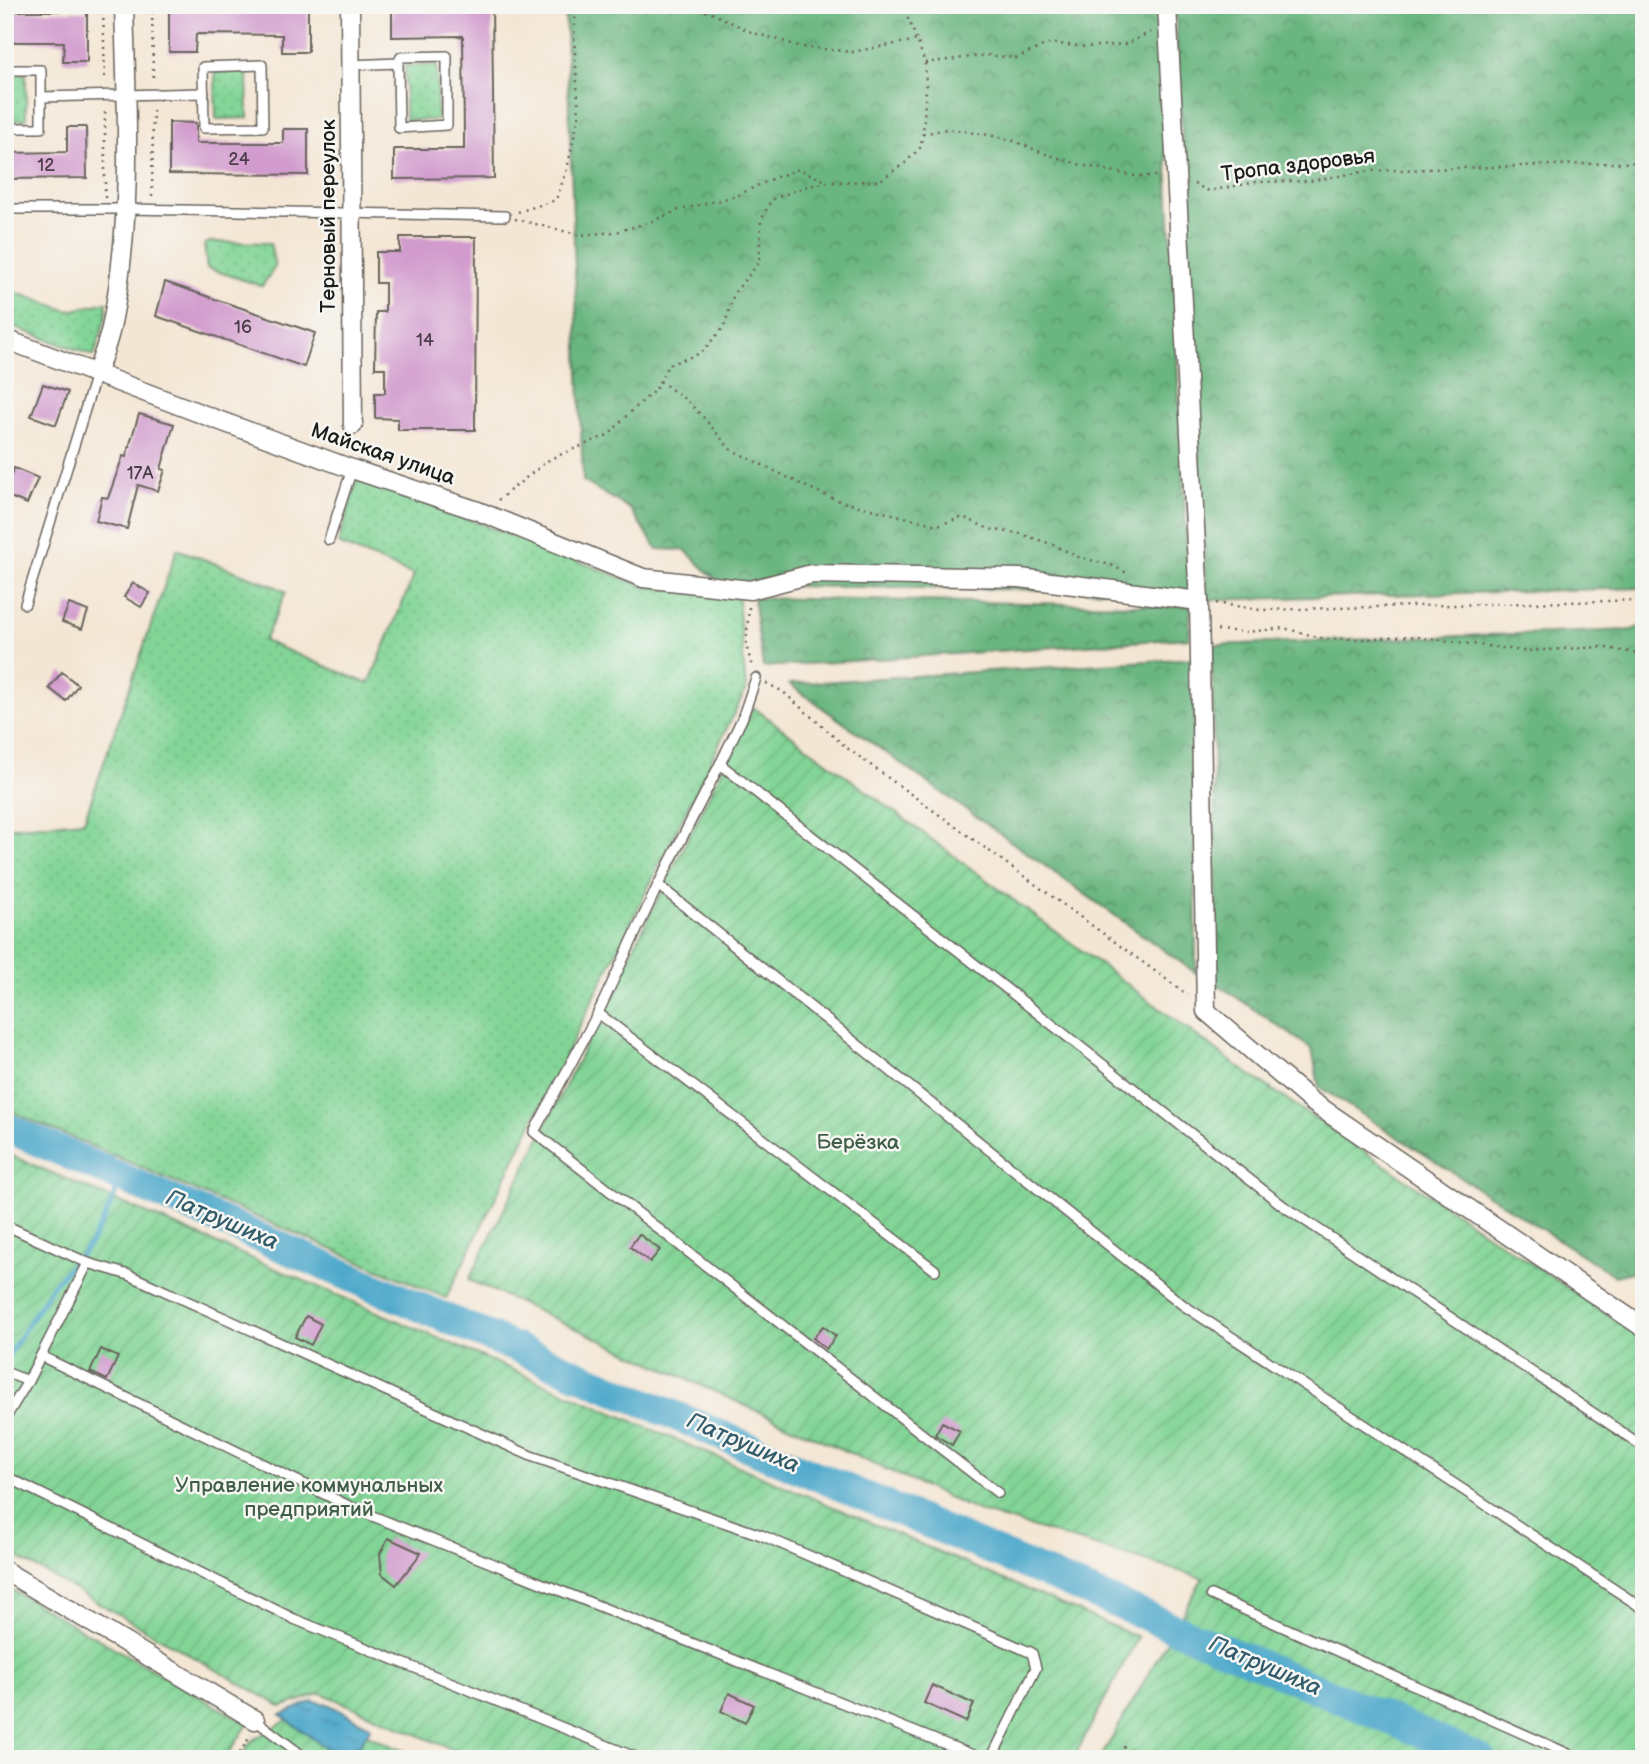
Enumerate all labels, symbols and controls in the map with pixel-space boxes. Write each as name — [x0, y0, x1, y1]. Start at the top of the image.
street label: Терновый переулок — [316, 119, 341, 313]
street label: Тропа здоровья — [1220, 143, 1376, 187]
house number: 24 — [228, 149, 250, 170]
house number: 12 — [37, 155, 55, 176]
house number: 16 — [234, 317, 252, 338]
house number: 14 — [416, 330, 434, 351]
street label: Майская улица — [308, 418, 459, 491]
house number: 17А — [127, 463, 153, 484]
park label: Берёзка — [817, 1130, 900, 1155]
water label: Патрушиха — [161, 1184, 283, 1256]
water label: Патрушиха — [682, 1407, 804, 1479]
park label: Управление коммунальных предприятий — [175, 1473, 443, 1522]
water label: Патрушиха — [1204, 1630, 1326, 1702]

